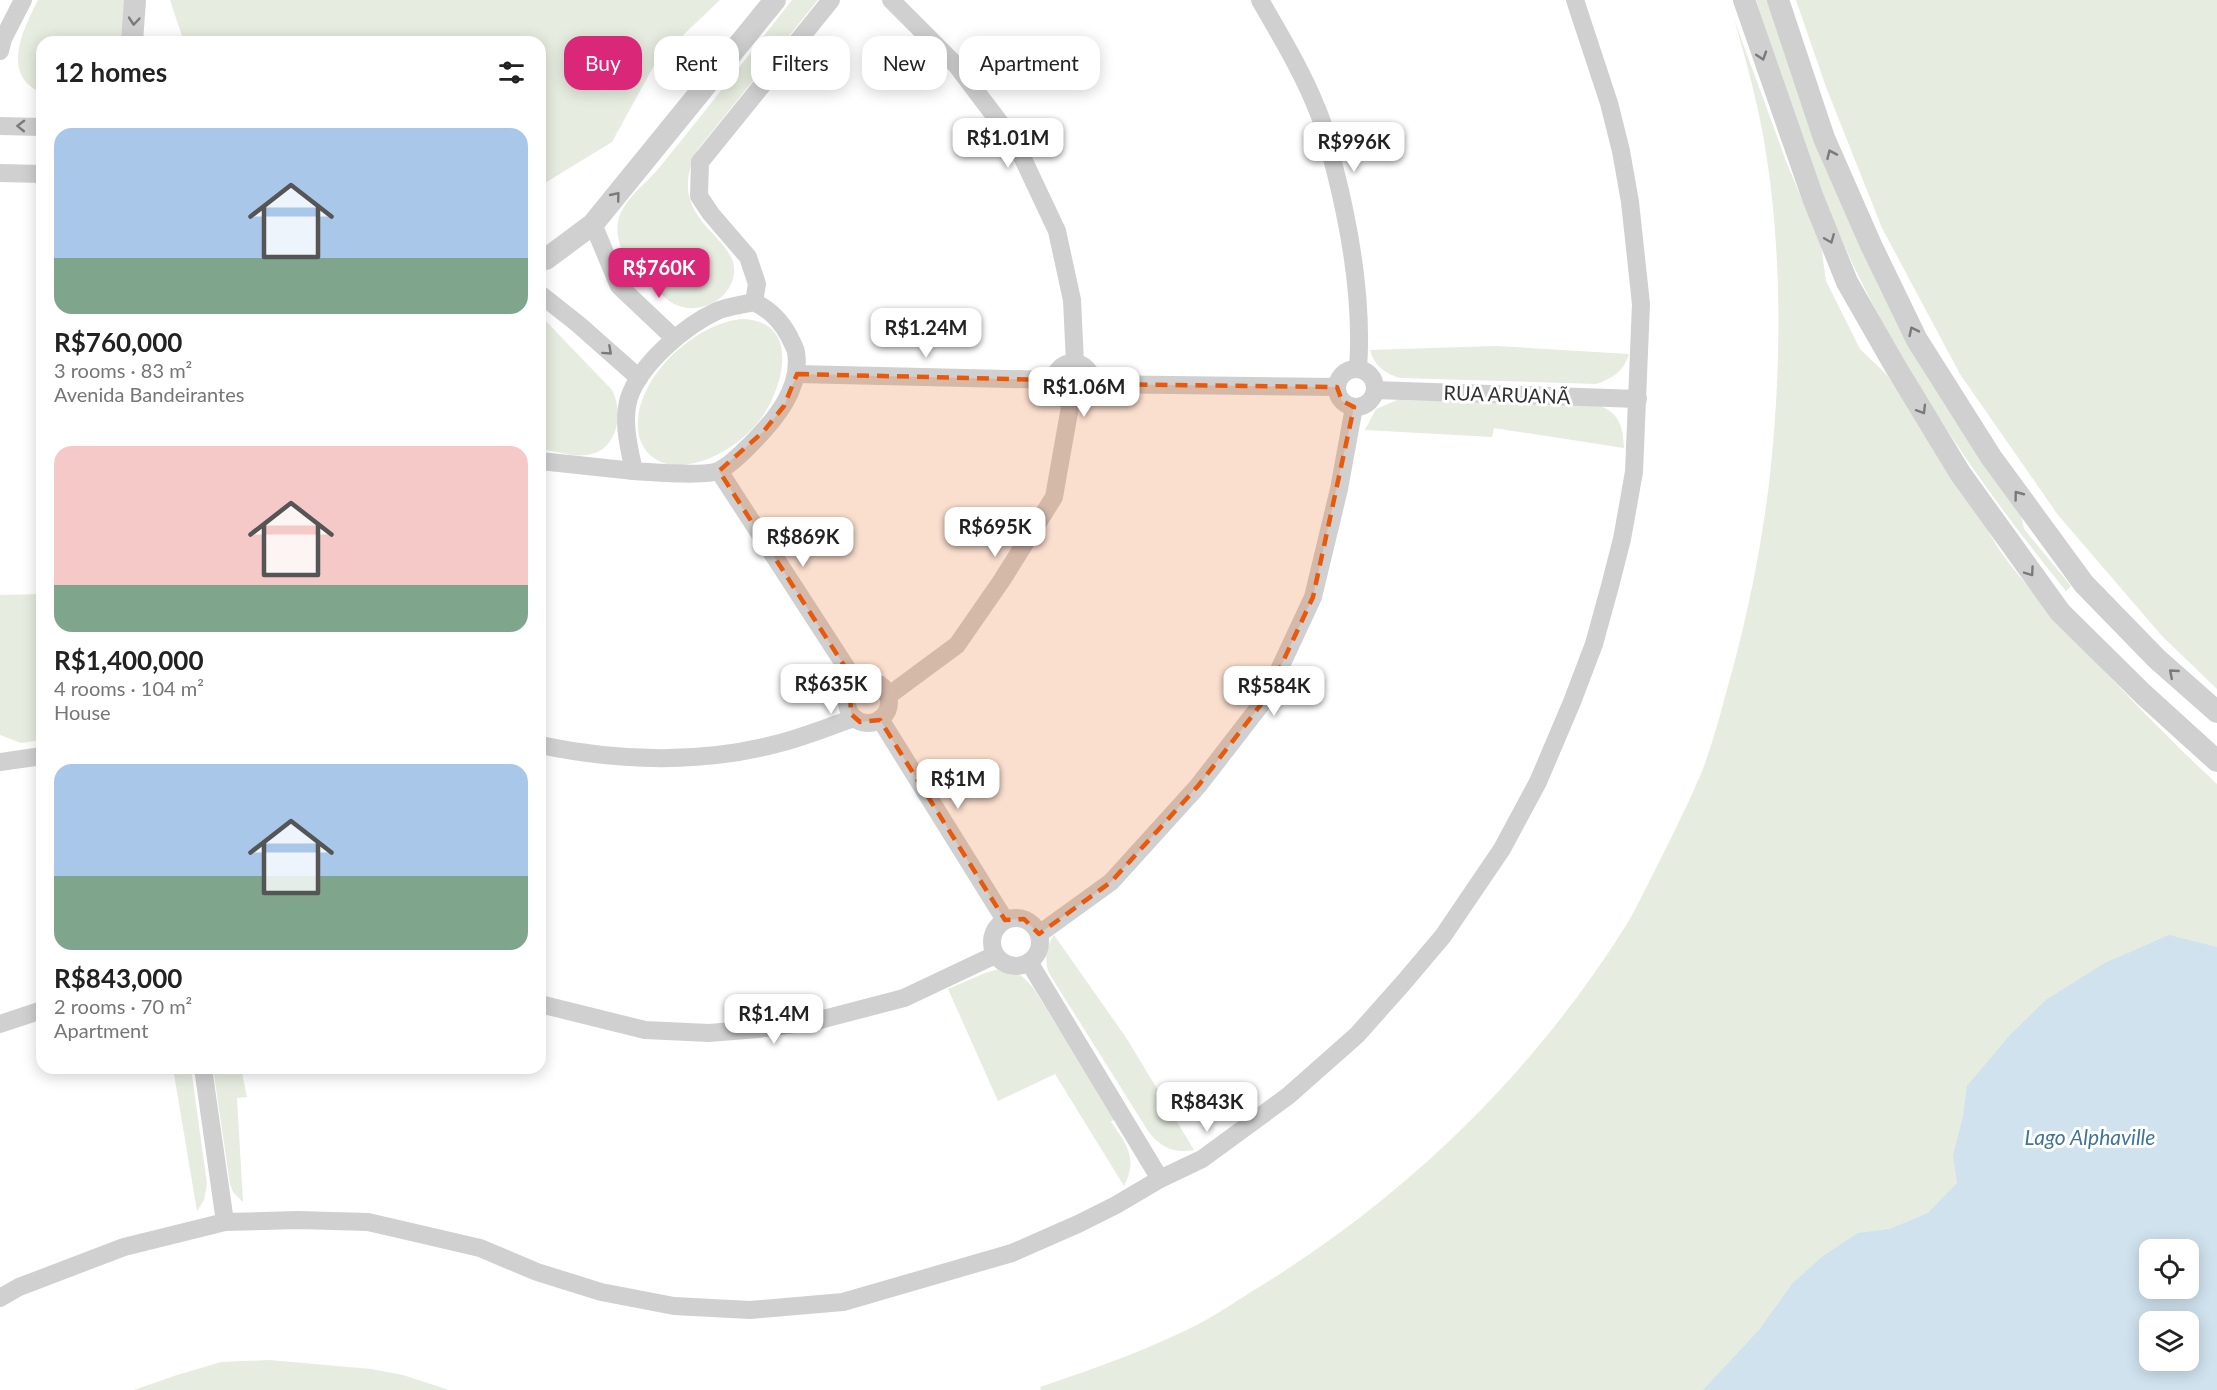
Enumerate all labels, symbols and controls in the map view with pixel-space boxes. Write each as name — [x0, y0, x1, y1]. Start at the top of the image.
one-way arrow — [127, 17, 140, 26]
chip: Buy — [564, 36, 642, 90]
chip: Rent — [654, 36, 739, 90]
chip: Filters — [751, 36, 850, 90]
chip: New — [862, 36, 947, 90]
chip: Apartment — [959, 36, 1100, 90]
one-way arrow — [1755, 50, 1768, 61]
text: 12 homes — [54, 56, 167, 88]
icon: filters — [495, 56, 528, 89]
pin: R$1.01M — [953, 118, 1063, 169]
one-way arrow — [16, 120, 25, 132]
pin: R$996K — [1305, 122, 1403, 173]
text: R$1.01M — [967, 125, 1049, 149]
text: R$996K — [1318, 129, 1390, 153]
one-way arrow — [1826, 149, 1838, 160]
icon: home — [237, 167, 345, 275]
one-way arrow — [608, 192, 619, 203]
one-way arrow — [1822, 233, 1835, 243]
pin: R$760K — [610, 248, 708, 299]
text: R$760K — [623, 255, 695, 279]
pin: R$1.24M — [871, 308, 981, 359]
text: R$1.24M — [885, 315, 967, 339]
text: R$760,000 — [54, 326, 182, 358]
one-way arrow — [1908, 327, 1920, 338]
one-way arrow — [602, 344, 612, 355]
text: 3 rooms · 83 m² — [54, 358, 192, 382]
pin: R$1.06M — [1029, 367, 1139, 418]
text: R$1.06M — [1043, 374, 1125, 398]
street label: RUA ARUANÃ — [1443, 380, 1571, 408]
text: Avenida Bandeirantes — [54, 382, 244, 406]
one-way arrow — [1914, 404, 1926, 414]
icon: home — [237, 485, 345, 593]
one-way arrow — [2015, 490, 2026, 501]
pin: R$695K — [946, 507, 1044, 558]
text: R$695K — [959, 514, 1031, 538]
pin: R$869K — [754, 517, 852, 568]
text: R$869K — [767, 524, 839, 548]
one-way arrow — [2023, 565, 2034, 576]
text: R$1,400,000 — [54, 644, 204, 676]
pin: R$635K — [782, 664, 880, 715]
pin: R$584K — [1225, 666, 1323, 717]
one-way arrow — [2169, 669, 2180, 680]
text: R$635K — [795, 671, 867, 695]
text: R$584K — [1238, 673, 1310, 697]
text: 4 rooms · 104 m² — [54, 676, 204, 700]
text: House — [54, 700, 111, 724]
pin: R$1M — [922, 759, 994, 810]
text: R$1M — [931, 766, 985, 790]
icon: home — [237, 803, 345, 911]
text: R$843,000 — [54, 962, 182, 994]
text: 2 rooms · 70 m² — [54, 994, 192, 1018]
pin: R$1.4M — [725, 994, 823, 1045]
text: R$1.4M — [738, 1001, 810, 1025]
text: Apartment — [54, 1018, 148, 1042]
pin: R$843K — [1158, 1082, 1256, 1133]
text: R$843K — [1171, 1089, 1243, 1113]
water label: Lago Alphaville — [2025, 1124, 2155, 1149]
map controls — [2139, 1239, 2199, 1371]
button: locate — [2139, 1239, 2199, 1299]
button: layers — [2139, 1311, 2199, 1371]

